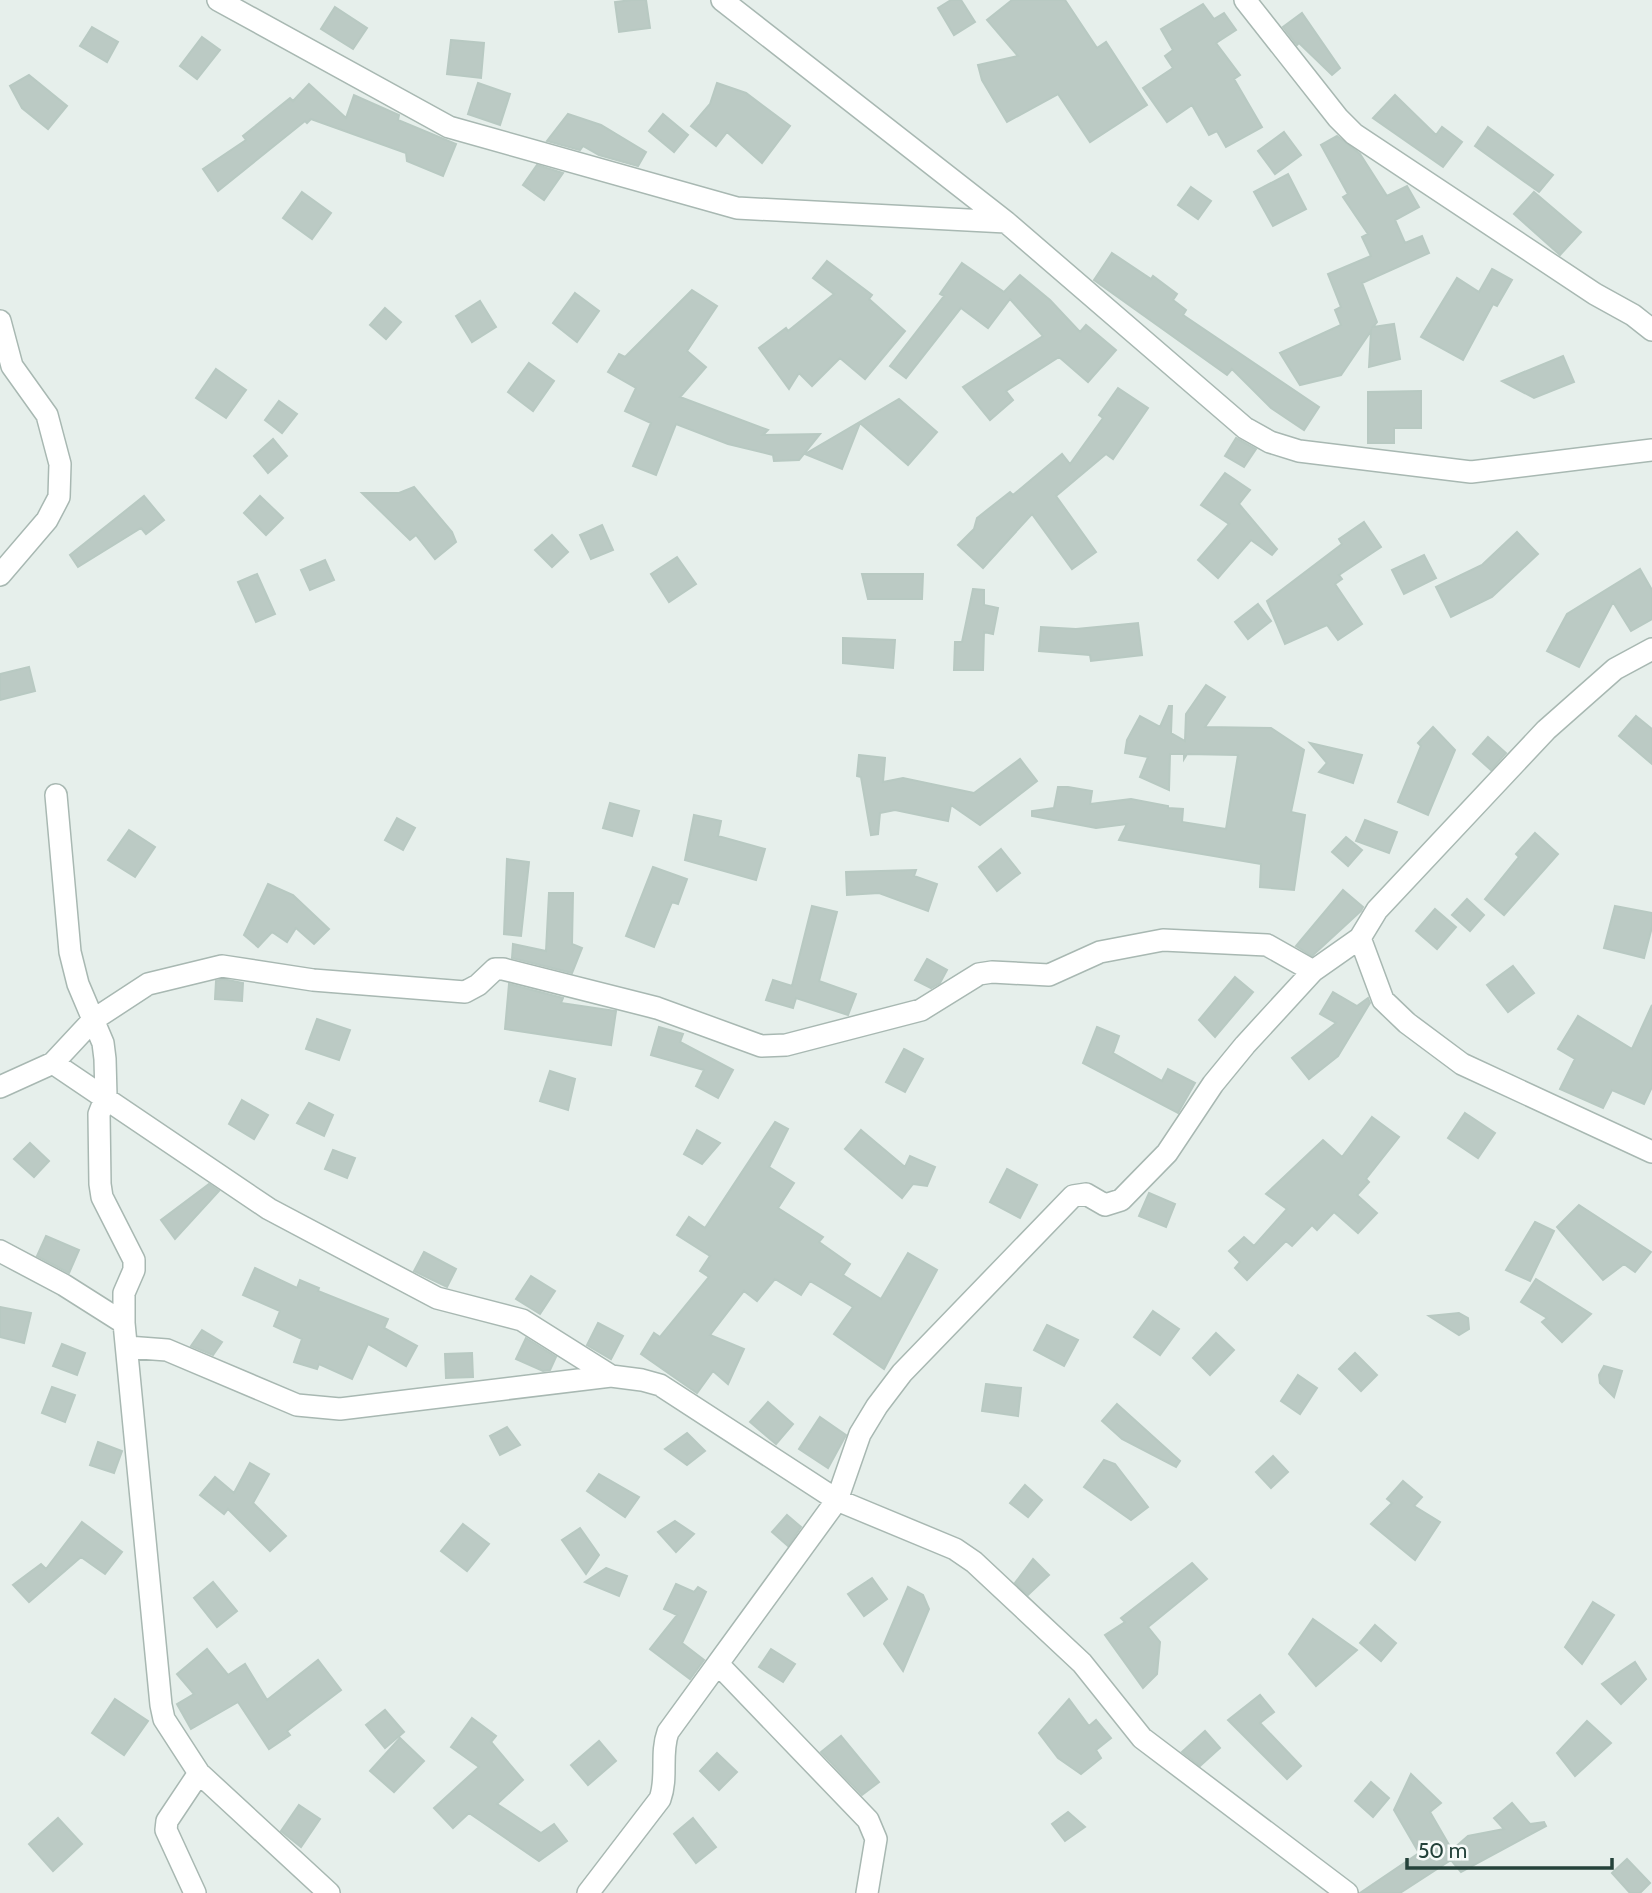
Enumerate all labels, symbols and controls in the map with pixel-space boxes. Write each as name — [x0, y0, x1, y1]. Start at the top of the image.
scale bar — [1407, 1826, 1612, 1870]
text: 50 m — [1418, 1838, 1467, 1863]

